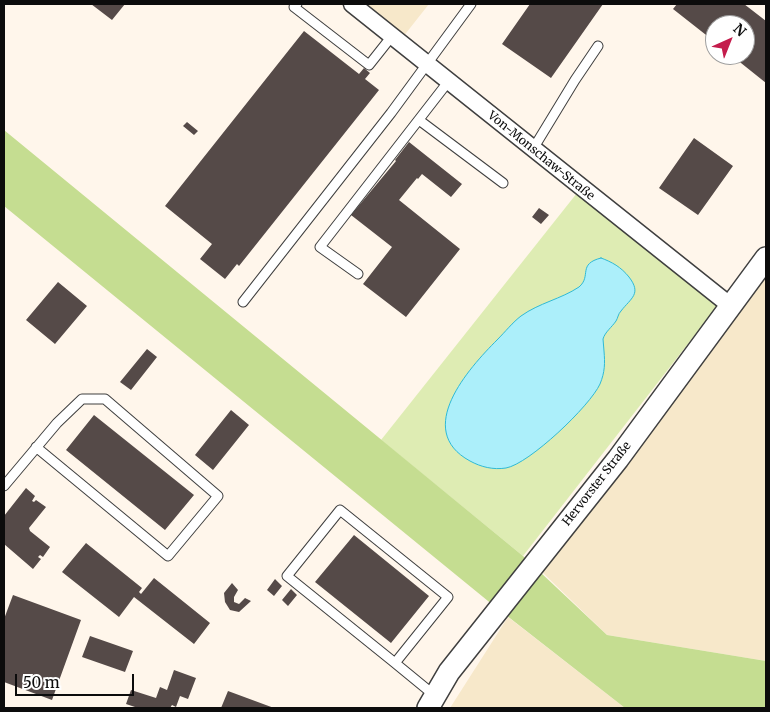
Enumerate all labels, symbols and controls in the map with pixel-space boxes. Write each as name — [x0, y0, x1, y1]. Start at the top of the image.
north arrow — [705, 15, 755, 65]
text: N — [729, 20, 750, 40]
street label: Von-Monschaw-Straße — [485, 108, 597, 204]
street label: Hervorster Straße — [560, 439, 634, 529]
scale bar — [18, 664, 136, 696]
text: 50 m — [23, 673, 60, 692]

